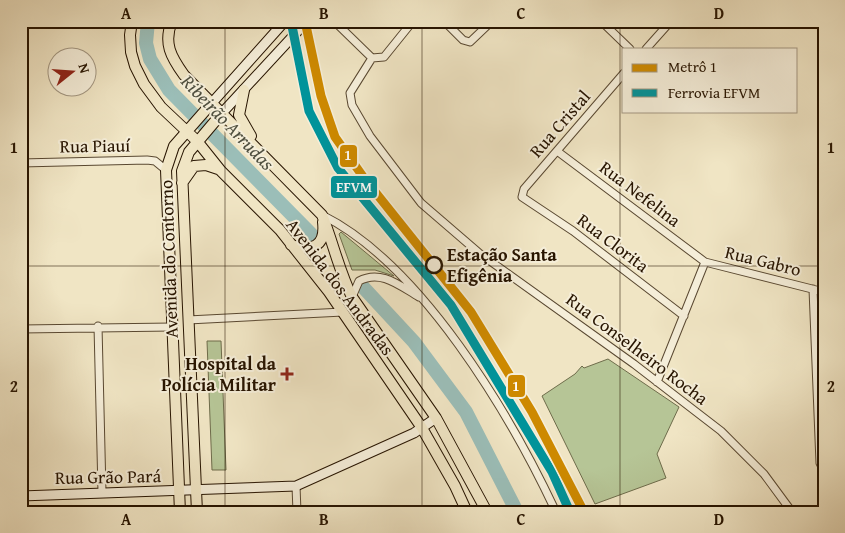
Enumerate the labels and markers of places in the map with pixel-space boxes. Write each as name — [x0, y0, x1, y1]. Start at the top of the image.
place label: Estação Santa Efigênia — [447, 241, 558, 289]
marker: Estação Santa Efigênia — [425, 256, 443, 274]
place label: Hospital da Polícia Militar — [161, 350, 277, 398]
marker: Hospital da Polícia Militar — [280, 367, 294, 381]

